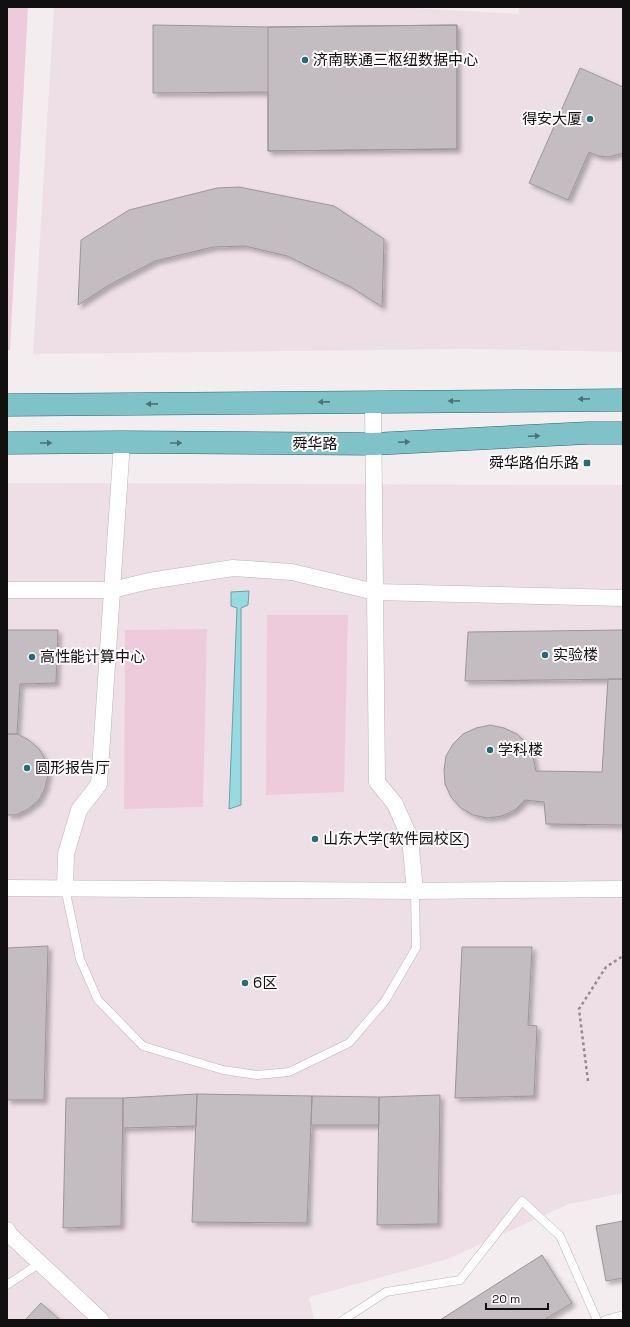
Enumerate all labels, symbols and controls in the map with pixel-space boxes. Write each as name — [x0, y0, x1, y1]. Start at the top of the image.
place label: 济南联通三枢纽数据中心 — [313, 50, 478, 69]
marker: 济南联通三枢纽数据中心 — [300, 55, 310, 65]
place label: 得安大厦 — [522, 109, 582, 128]
marker: 得安大厦 — [585, 114, 595, 124]
one-way arrow — [577, 396, 590, 402]
one-way arrow — [447, 398, 460, 404]
one-way arrow — [317, 399, 330, 405]
one-way arrow — [145, 401, 158, 407]
one-way arrow — [528, 433, 541, 439]
street label: 舜华路 — [292, 434, 338, 453]
one-way arrow — [398, 439, 410, 446]
one-way arrow — [40, 440, 53, 446]
one-way arrow — [170, 440, 183, 446]
place label: 舜华路伯乐路 — [489, 453, 579, 472]
marker: 舜华路伯乐路 — [582, 458, 592, 468]
place label: 实验楼 — [553, 645, 598, 664]
place label: 高性能计算中心 — [40, 647, 145, 666]
marker: 实验楼 — [540, 650, 550, 660]
marker: 高性能计算中心 — [27, 652, 37, 662]
place label: 学科楼 — [498, 740, 543, 759]
marker: 学科楼 — [485, 745, 495, 755]
place label: 圆形报告厅 — [35, 758, 110, 777]
marker: 圆形报告厅 — [22, 763, 32, 773]
place label: 山东大学(软件园校区) — [323, 829, 469, 849]
marker: 山东大学(软件园校区) — [310, 834, 320, 844]
place label: 6区 — [253, 973, 277, 992]
marker: 6区 — [240, 978, 250, 988]
scale bar — [486, 1285, 548, 1311]
text: 20 m — [492, 1291, 520, 1307]

